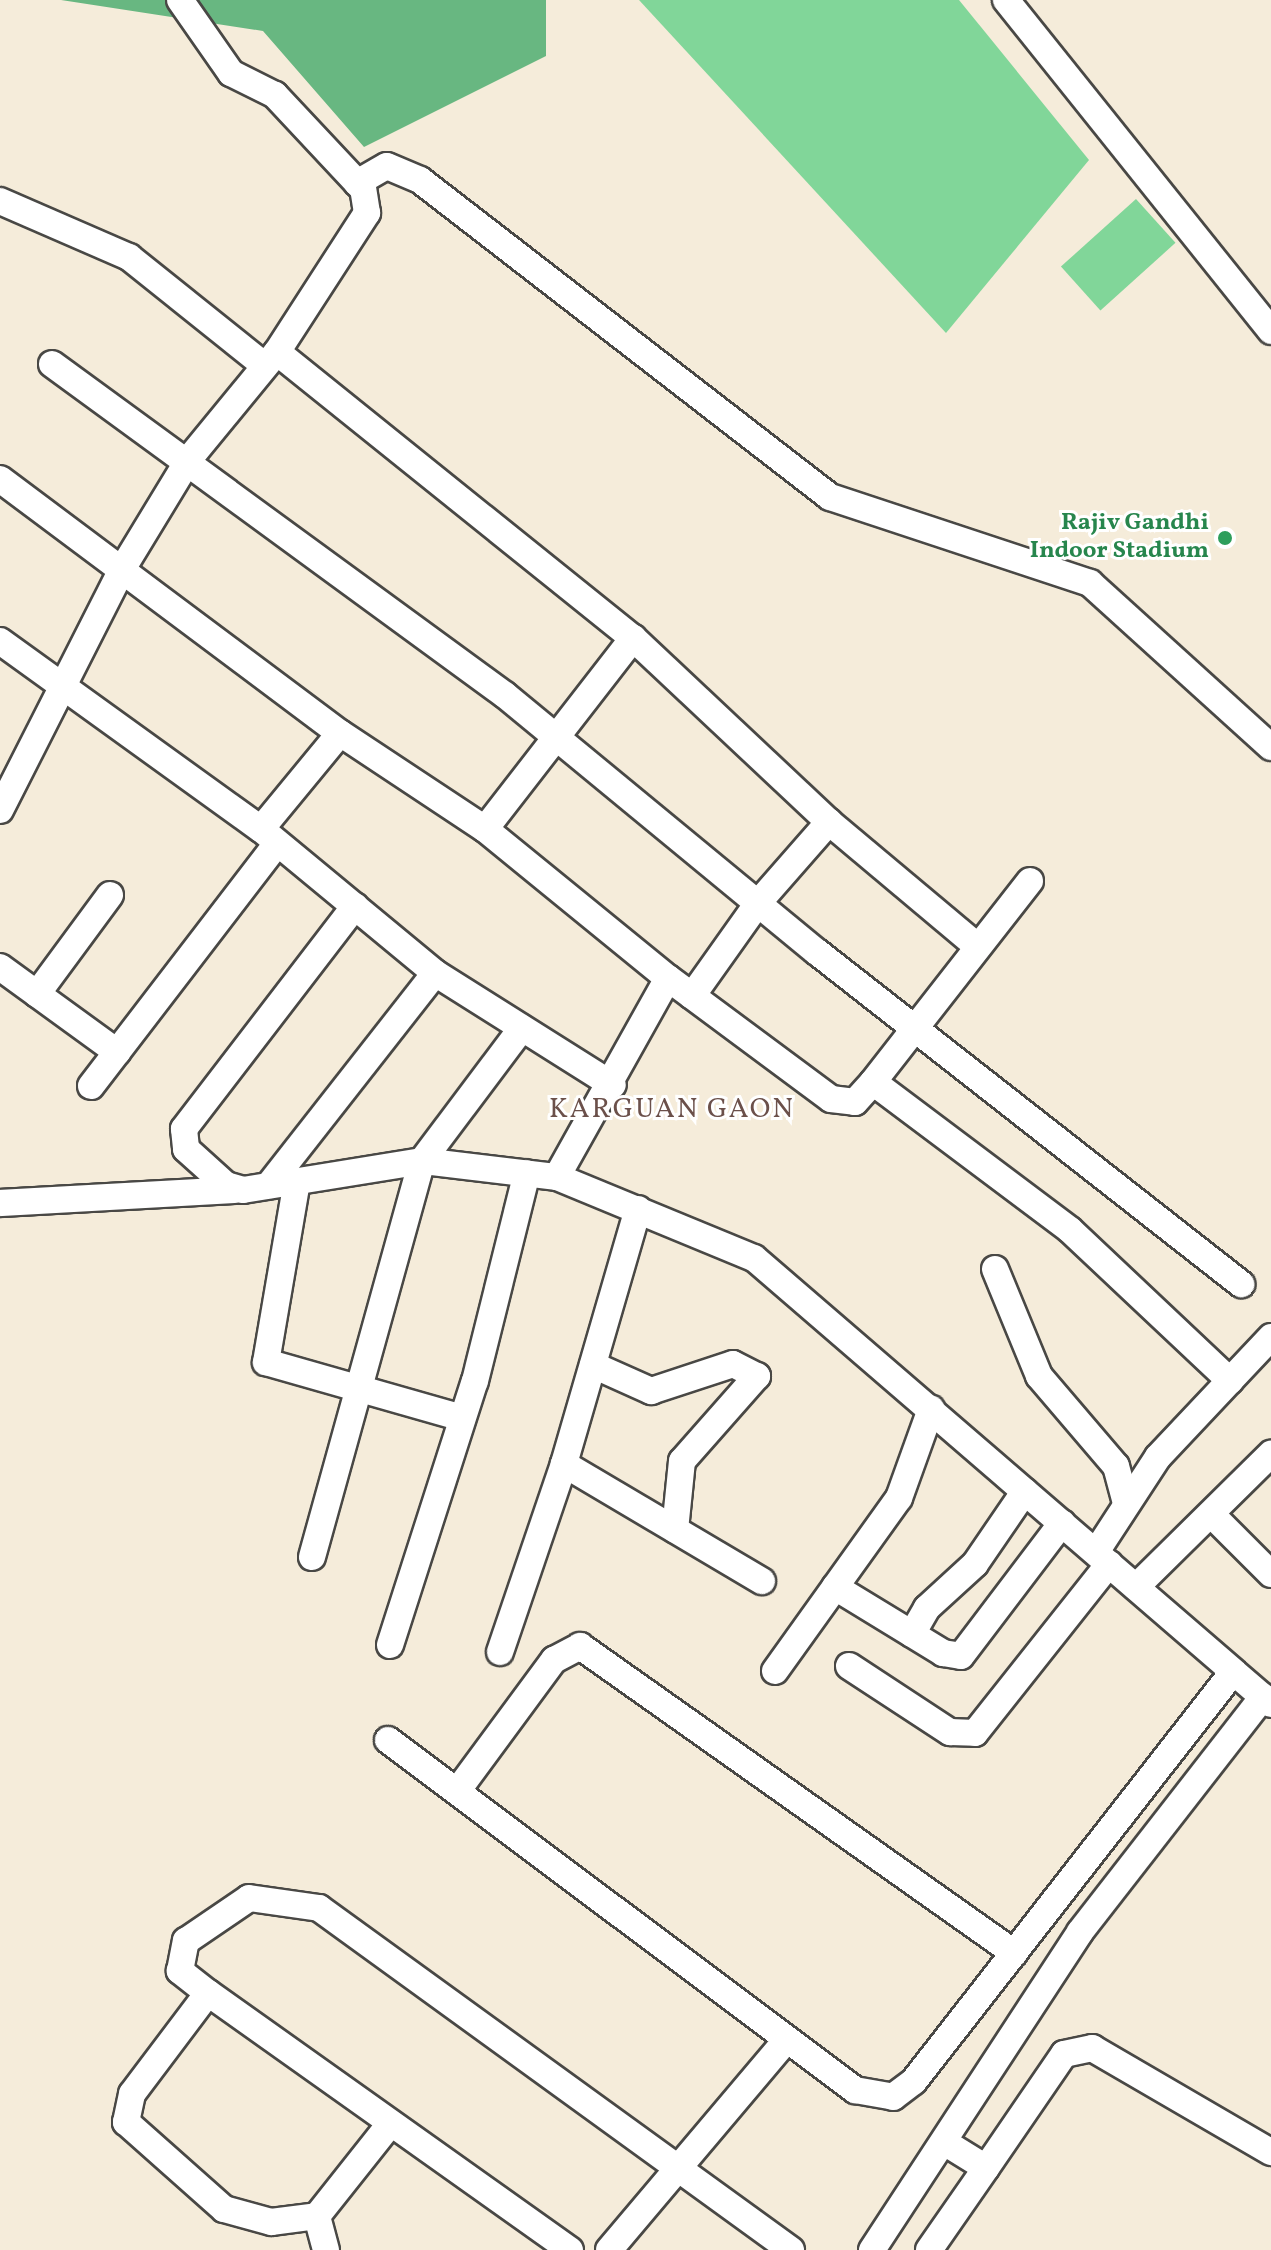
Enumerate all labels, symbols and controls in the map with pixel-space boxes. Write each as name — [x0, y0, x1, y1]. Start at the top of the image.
place label: Rajiv Gandhi Indoor Stadium — [1030, 510, 1209, 566]
marker: Rajiv Gandhi Indoor Stadium — [1216, 529, 1234, 547]
district label: KARGUAN GAON — [549, 1093, 795, 1127]

